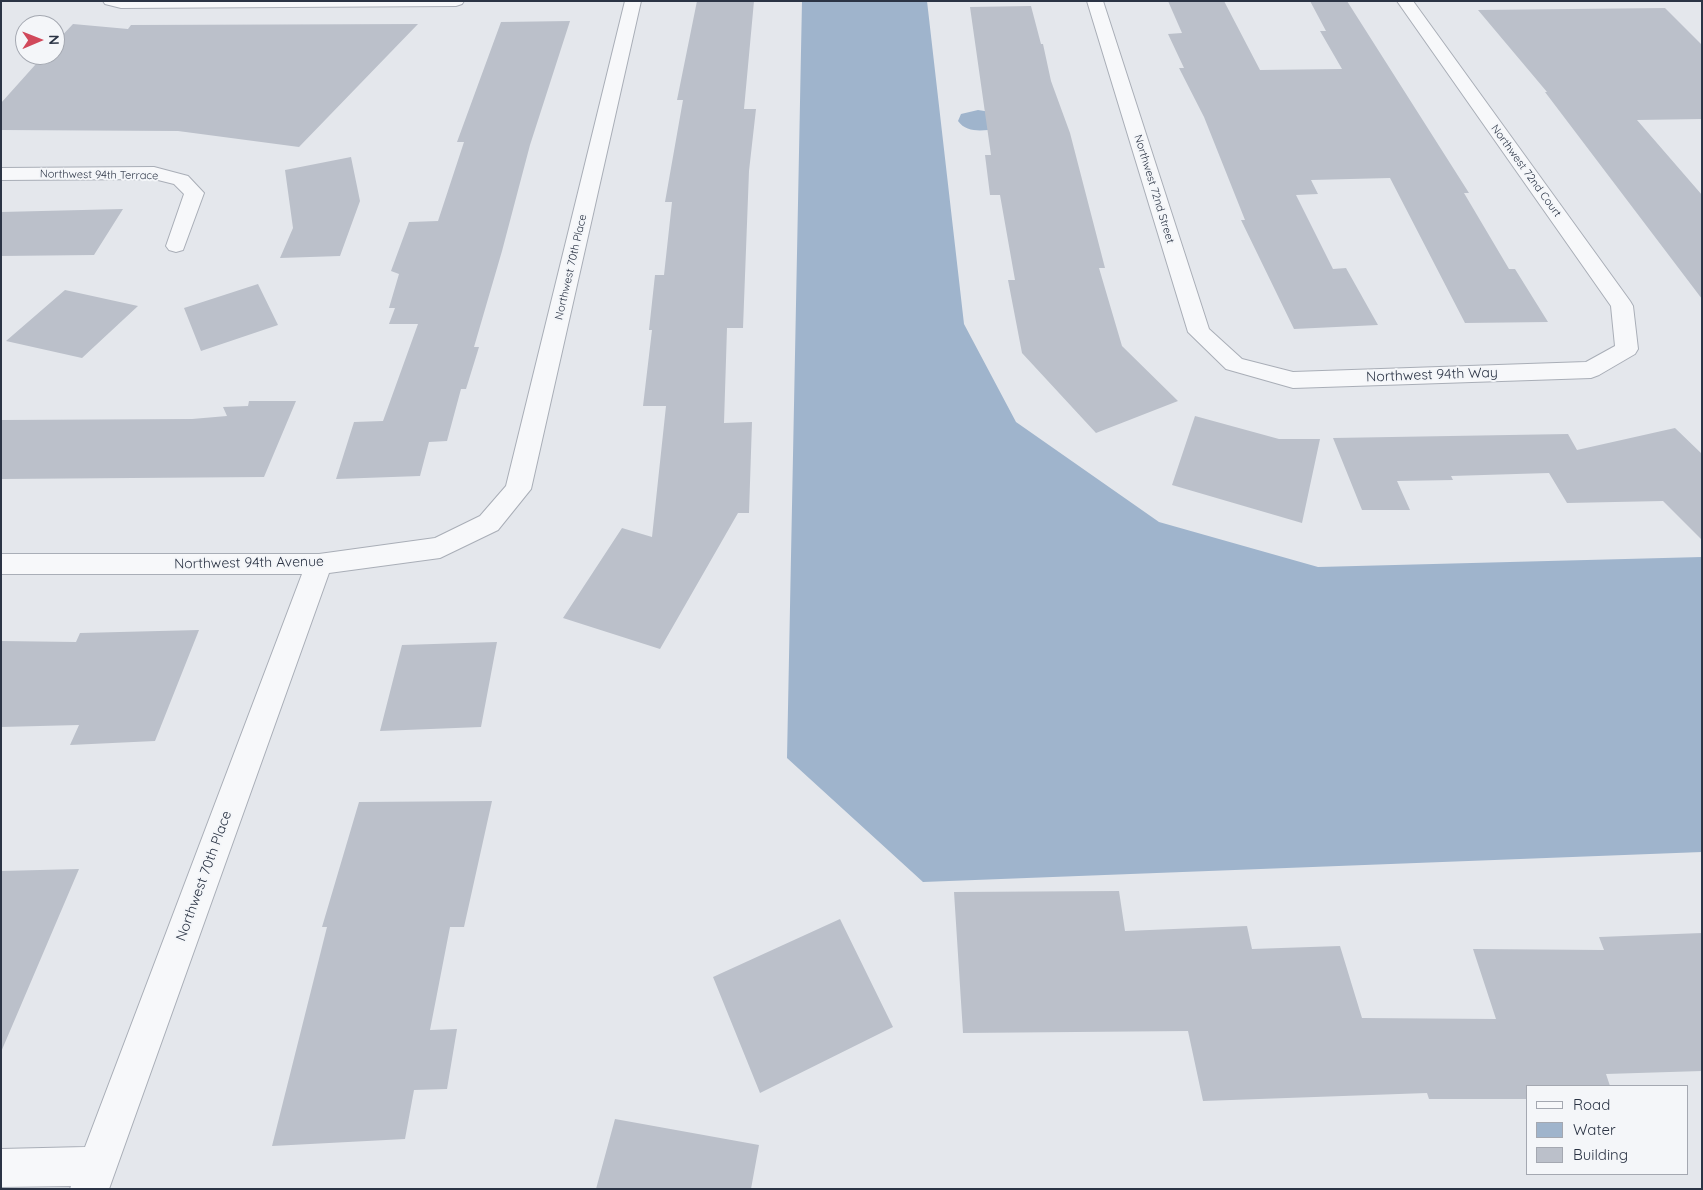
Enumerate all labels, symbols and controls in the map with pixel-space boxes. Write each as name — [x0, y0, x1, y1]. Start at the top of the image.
north arrow — [15, 15, 65, 65]
text: N — [45, 34, 63, 45]
street label: Northwest 72nd Court — [1488, 122, 1564, 220]
street label: Northwest 72nd Street — [1131, 133, 1177, 245]
street label: Northwest 94th Terrace — [40, 167, 158, 183]
street label: Northwest 70th Place — [552, 213, 590, 321]
street label: Northwest 94th Way — [1366, 364, 1498, 386]
street label: Northwest 94th Avenue — [174, 553, 324, 573]
street label: Northwest 70th Place — [173, 808, 235, 944]
legend — [1526, 1085, 1688, 1175]
text: Road — [1573, 1095, 1610, 1114]
text: Water — [1573, 1120, 1616, 1139]
text: Building — [1573, 1145, 1628, 1164]

